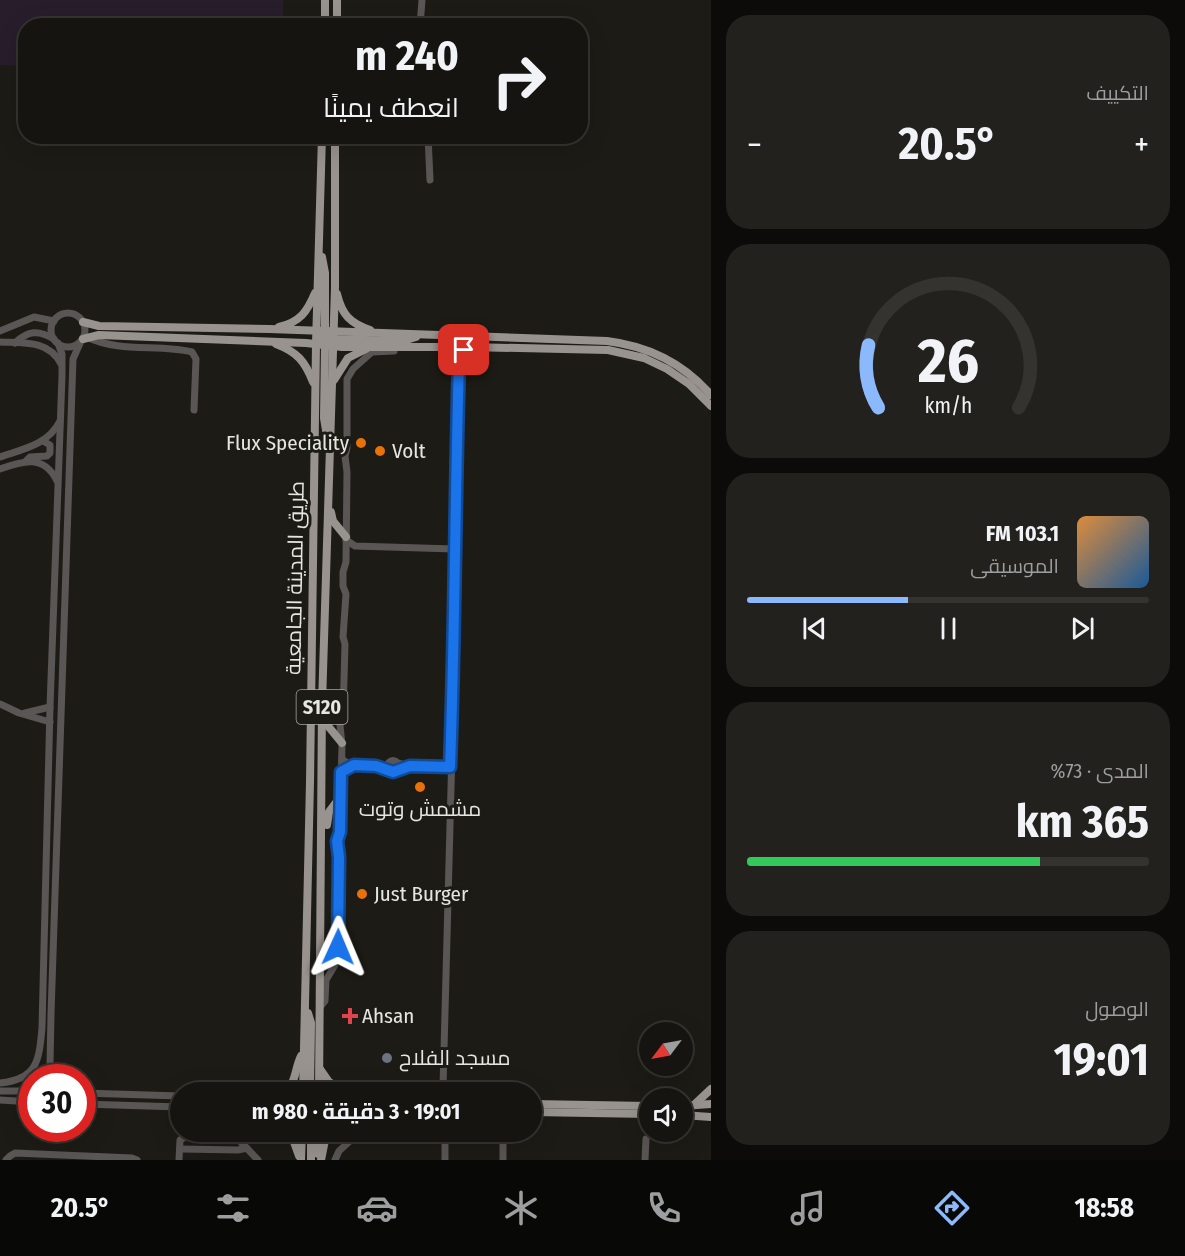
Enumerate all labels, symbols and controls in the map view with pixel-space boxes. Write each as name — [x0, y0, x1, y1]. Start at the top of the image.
text: 240 m — [355, 31, 459, 81]
icon: right — [480, 42, 558, 120]
text: التكييف — [1086, 81, 1149, 105]
text: انعطف يمينًا — [323, 92, 459, 124]
text: 20.5° — [898, 117, 997, 171]
text: − — [747, 125, 762, 165]
text: + — [1134, 125, 1149, 165]
pin — [438, 324, 489, 375]
text: 26 — [916, 324, 979, 399]
icon: arrive — [447, 333, 480, 366]
text: km/h — [924, 393, 972, 419]
place label: Flux Speciality — [226, 430, 350, 456]
marker: Flux Speciality — [354, 436, 368, 450]
place label: Volt — [392, 438, 426, 464]
marker: Volt — [373, 444, 387, 458]
street label: طريق المدينة الجامعية — [280, 481, 310, 675]
text: 103.1 FM — [986, 520, 1059, 547]
text: الموسيقى — [970, 554, 1059, 578]
icon: previous — [798, 612, 831, 645]
icon: pause — [932, 612, 965, 645]
icon: next — [1066, 612, 1099, 645]
road number: S120 — [296, 690, 348, 724]
text: المدى · 73% — [1050, 759, 1149, 783]
marker: مشمش وتوت — [413, 780, 427, 794]
text: 365 km — [1016, 795, 1149, 849]
place label: مشمش وتوت — [359, 796, 481, 822]
place label: Just Burger — [374, 881, 469, 907]
marker: Just Burger — [355, 887, 369, 901]
position arrow — [306, 915, 370, 979]
text: الوصول — [1085, 997, 1149, 1021]
place label: Ahsan — [362, 1003, 414, 1029]
marker: Ahsan — [343, 1009, 357, 1023]
north arrow — [639, 1022, 693, 1076]
map controls — [639, 1022, 693, 1142]
text: 19:01 — [1054, 1033, 1149, 1087]
place label: مسجد الفلاح — [399, 1045, 511, 1072]
marker: مسجد الفلاح — [380, 1051, 394, 1065]
speed limit sign: 30 — [18, 1064, 96, 1142]
button: sound — [639, 1088, 693, 1142]
text: 19:01 · 3 دقيقة · 980 m — [252, 1098, 460, 1125]
icon: filters — [212, 1187, 254, 1229]
icon: car — [356, 1187, 398, 1229]
icon: climate — [500, 1187, 542, 1229]
icon: phone — [643, 1187, 685, 1229]
icon: music — [787, 1187, 829, 1229]
icon: directions — [931, 1187, 973, 1229]
text: 20.5° — [51, 1192, 110, 1224]
text: 18:58 — [1075, 1192, 1134, 1224]

